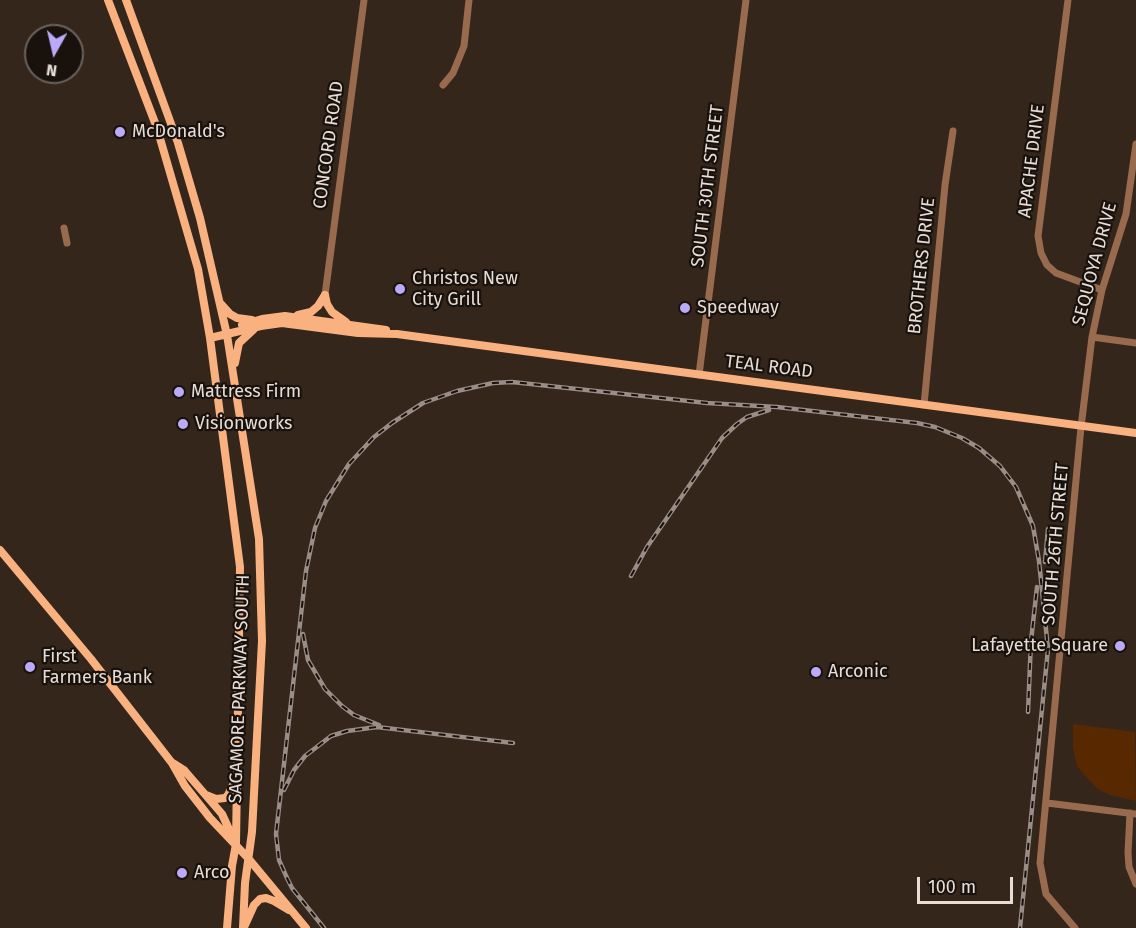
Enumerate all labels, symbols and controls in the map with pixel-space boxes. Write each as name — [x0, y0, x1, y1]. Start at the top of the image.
north arrow — [24, 24, 84, 84]
text: N — [45, 60, 58, 80]
street label: CONCORD ROAD — [309, 80, 349, 210]
street label: APACHE DRIVE — [1014, 103, 1050, 219]
street label: SOUTH 30TH STREET — [687, 104, 729, 268]
place label: McDonald's — [132, 121, 225, 143]
marker: McDonald's — [113, 125, 127, 139]
street label: BROTHERS DRIVE — [904, 197, 940, 335]
street label: SEQUOYA DRIVE — [1068, 200, 1122, 328]
place label: Christos New City Grill — [412, 268, 518, 310]
marker: Christos New City Grill — [393, 282, 407, 296]
place label: Speedway — [697, 297, 779, 319]
marker: Speedway — [678, 301, 692, 315]
street label: TEAL ROAD — [724, 351, 814, 383]
place label: Mattress Firm — [191, 381, 301, 403]
marker: Mattress Firm — [172, 385, 186, 399]
place label: Visionworks — [195, 413, 293, 435]
marker: Visionworks — [176, 417, 190, 431]
street label: SOUTH 26TH STREET — [1038, 462, 1074, 626]
street label: SAGAMORE PARKWAY SOUTH — [225, 574, 255, 804]
place label: Lafayette Square — [971, 635, 1108, 657]
marker: Lafayette Square — [1113, 639, 1127, 653]
place label: First Farmers Bank — [42, 646, 152, 688]
marker: First Farmers Bank — [23, 660, 37, 674]
place label: Arconic — [828, 661, 888, 683]
marker: Arconic — [809, 665, 823, 679]
place label: Arco — [194, 862, 229, 884]
scale bar — [920, 865, 1016, 903]
marker: Arco — [175, 866, 189, 880]
text: 100 m — [928, 876, 976, 898]

